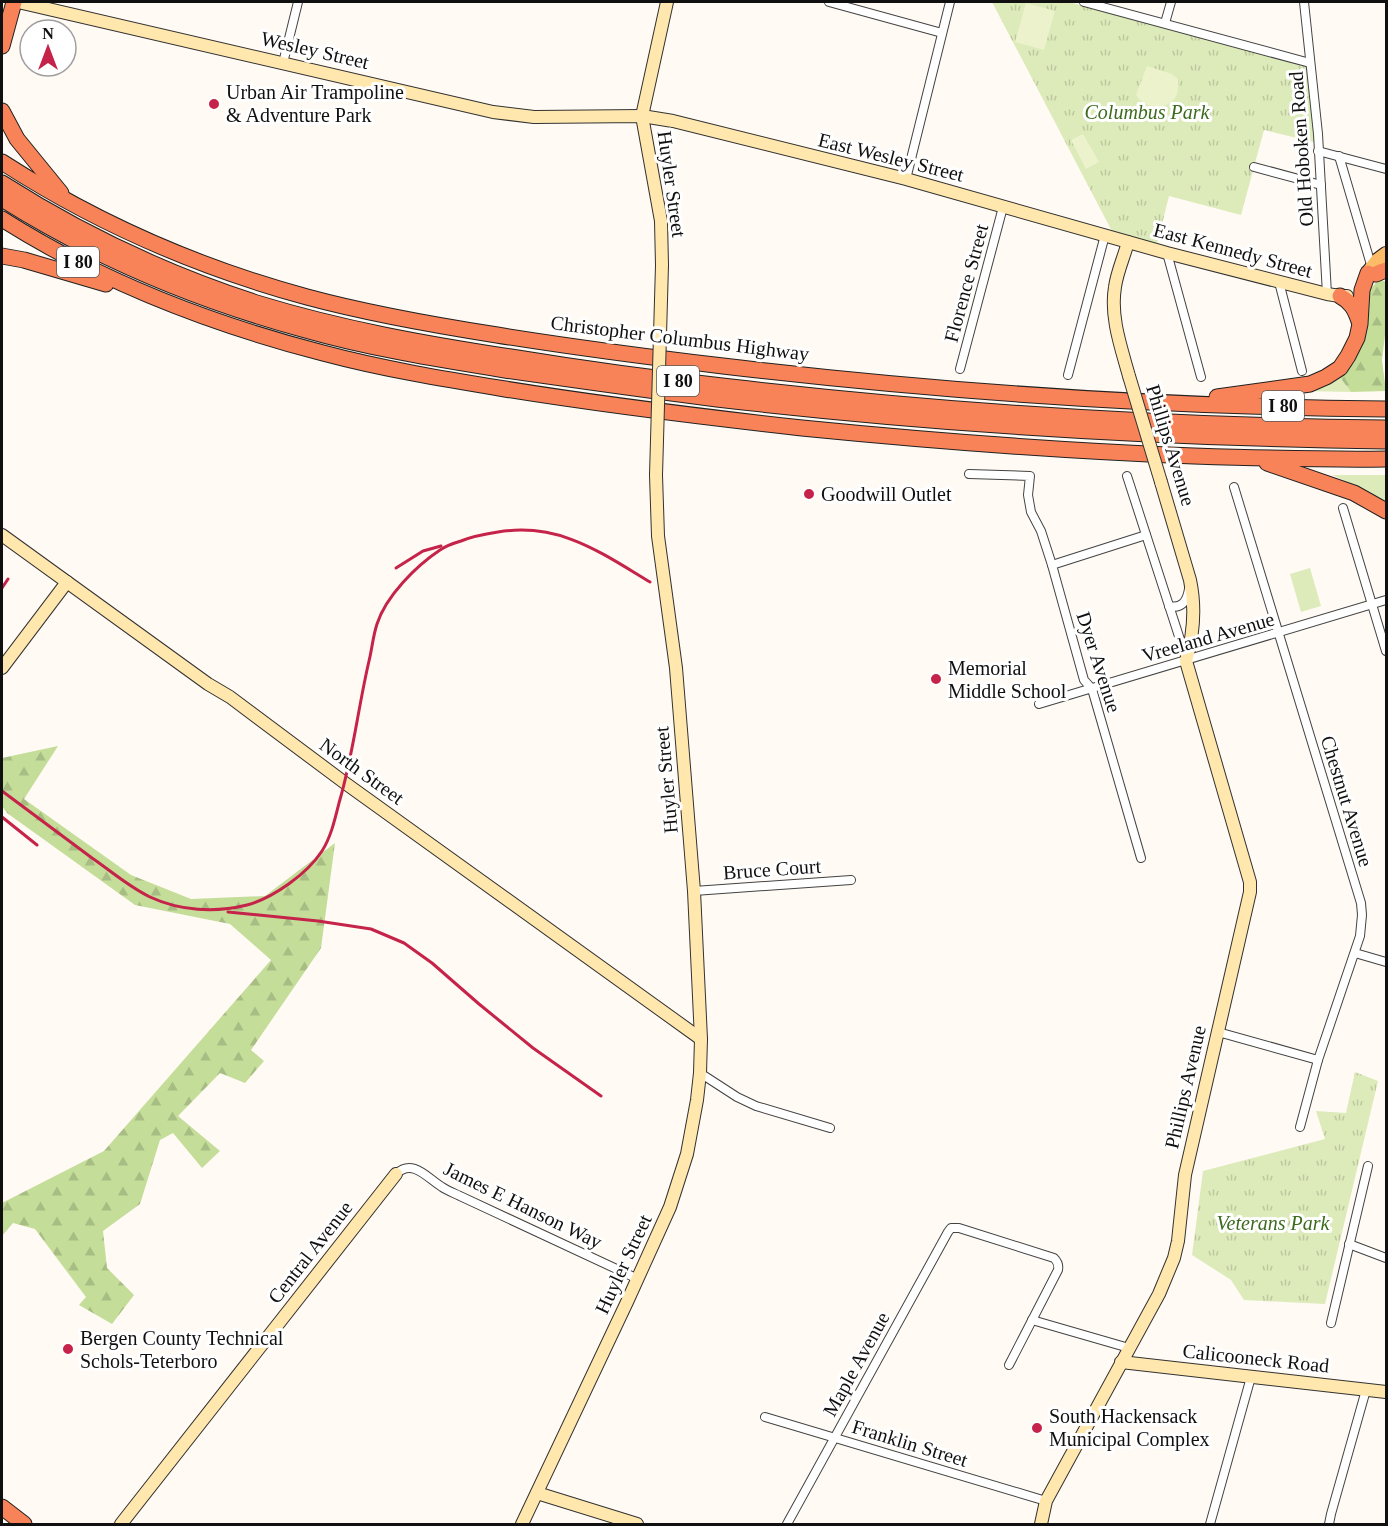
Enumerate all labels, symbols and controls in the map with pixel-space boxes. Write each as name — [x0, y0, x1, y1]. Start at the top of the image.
north arrow — [18, 18, 78, 78]
text: N — [42, 25, 54, 42]
street label: Wesley Street — [259, 27, 372, 74]
street label: Old Hoboken Road — [1285, 71, 1317, 227]
place label: Urban Air Trampoline & Adventure Park — [226, 81, 404, 126]
marker: Urban Air Trampoline & Adventure Park — [207, 97, 221, 111]
park label: Columbus Park — [1085, 101, 1211, 123]
street label: East Wesley Street — [816, 128, 966, 187]
street label: Huyler Street — [653, 129, 690, 239]
street label: East Kennedy Street — [1151, 218, 1315, 283]
street label: Florence Street — [940, 221, 992, 345]
road number: I 80 — [57, 247, 99, 277]
street label: Christopher Columbus Highway — [550, 311, 810, 366]
road number: I 80 — [657, 366, 699, 396]
street label: Phillips Avenue — [1141, 382, 1200, 509]
road number: I 80 — [1262, 391, 1304, 421]
place label: Goodwill Outlet — [821, 483, 952, 505]
marker: Goodwill Outlet — [802, 487, 816, 501]
street label: Vreeland Avenue — [1139, 608, 1277, 666]
street label: Dyer Avenue — [1071, 609, 1126, 716]
place label: Memorial Middle School — [948, 657, 1067, 702]
marker: Memorial Middle School — [929, 672, 943, 686]
street label: Huyler Street — [650, 725, 683, 834]
street label: North Street — [316, 733, 409, 809]
street label: Chestnut Avenue — [1317, 733, 1377, 869]
street label: Bruce Court — [722, 855, 822, 883]
street label: Phillips Avenue — [1160, 1023, 1211, 1151]
street label: James E Hanson Way — [440, 1157, 606, 1254]
street label: Central Avenue — [263, 1196, 357, 1307]
street label: Huyler Street — [590, 1210, 657, 1318]
park label: Veterans Park — [1217, 1212, 1330, 1234]
street label: Maple Avenue — [818, 1308, 895, 1420]
place label: Bergen County Technical Schols-Teterboro — [80, 1327, 284, 1372]
street label: Calicooneck Road — [1182, 1339, 1330, 1377]
marker: Bergen County Technical Schols-Teterboro — [61, 1342, 75, 1356]
place label: South Hackensack Municipal Complex — [1049, 1405, 1210, 1451]
street label: Franklin Street — [850, 1415, 971, 1471]
marker: South Hackensack Municipal Complex — [1030, 1421, 1044, 1435]

